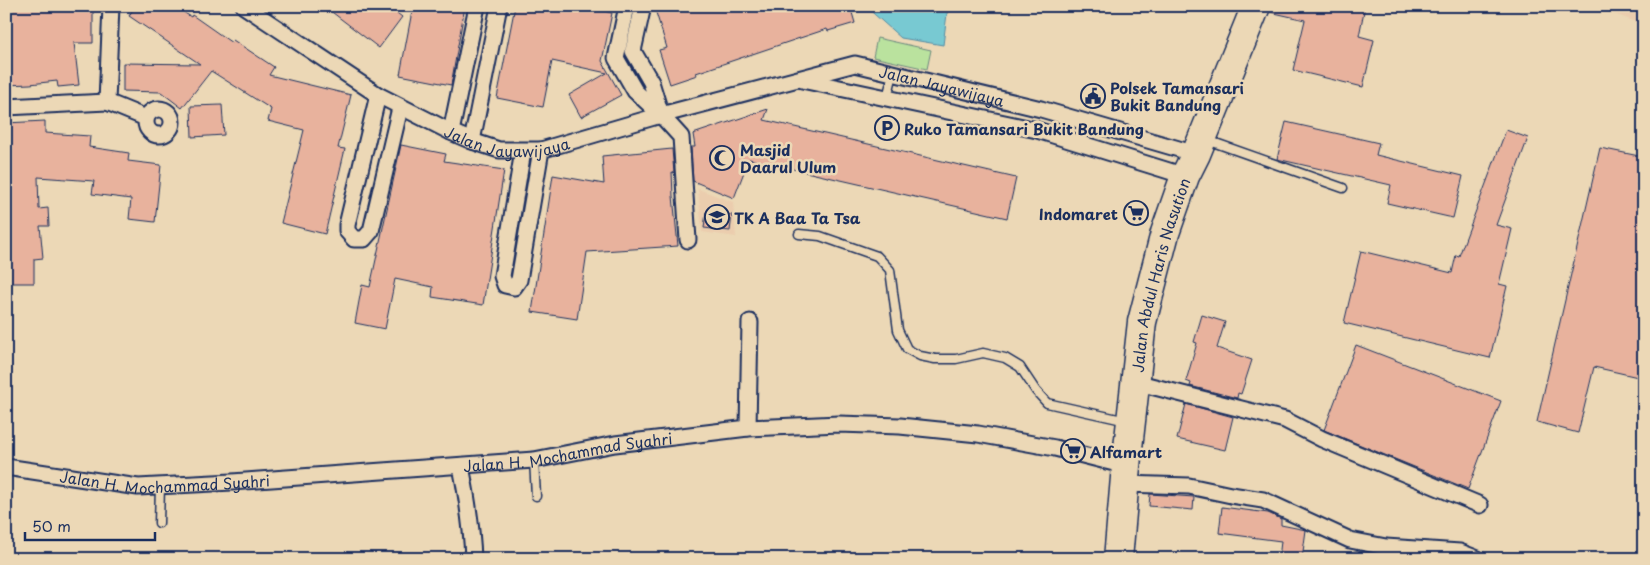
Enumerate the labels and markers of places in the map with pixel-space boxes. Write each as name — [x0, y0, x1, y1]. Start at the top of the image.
place label: Polsek Tamansari Bukit Bandung — [1110, 76, 1244, 116]
public building icon: Polsek Tamansari Bukit Bandung — [1080, 83, 1106, 109]
parking icon: Ruko Tamansari Bukit Bandung — [874, 115, 900, 141]
place label: Ruko Tamansari Bukit Bandung — [904, 117, 1144, 140]
place label: Masjid Daarul Ulum — [740, 138, 836, 178]
mosque icon: Masjid Daarul Ulum — [709, 145, 735, 171]
supermarket icon: Indomaret — [1123, 200, 1149, 226]
place label: Indomaret — [1039, 202, 1118, 225]
school or university icon: TK A Baa Ta Tsa — [704, 204, 730, 230]
place label: TK A Baa Ta Tsa — [734, 206, 861, 229]
supermarket icon: Alfamart — [1060, 438, 1086, 464]
place label: Alfamart — [1090, 440, 1163, 463]

